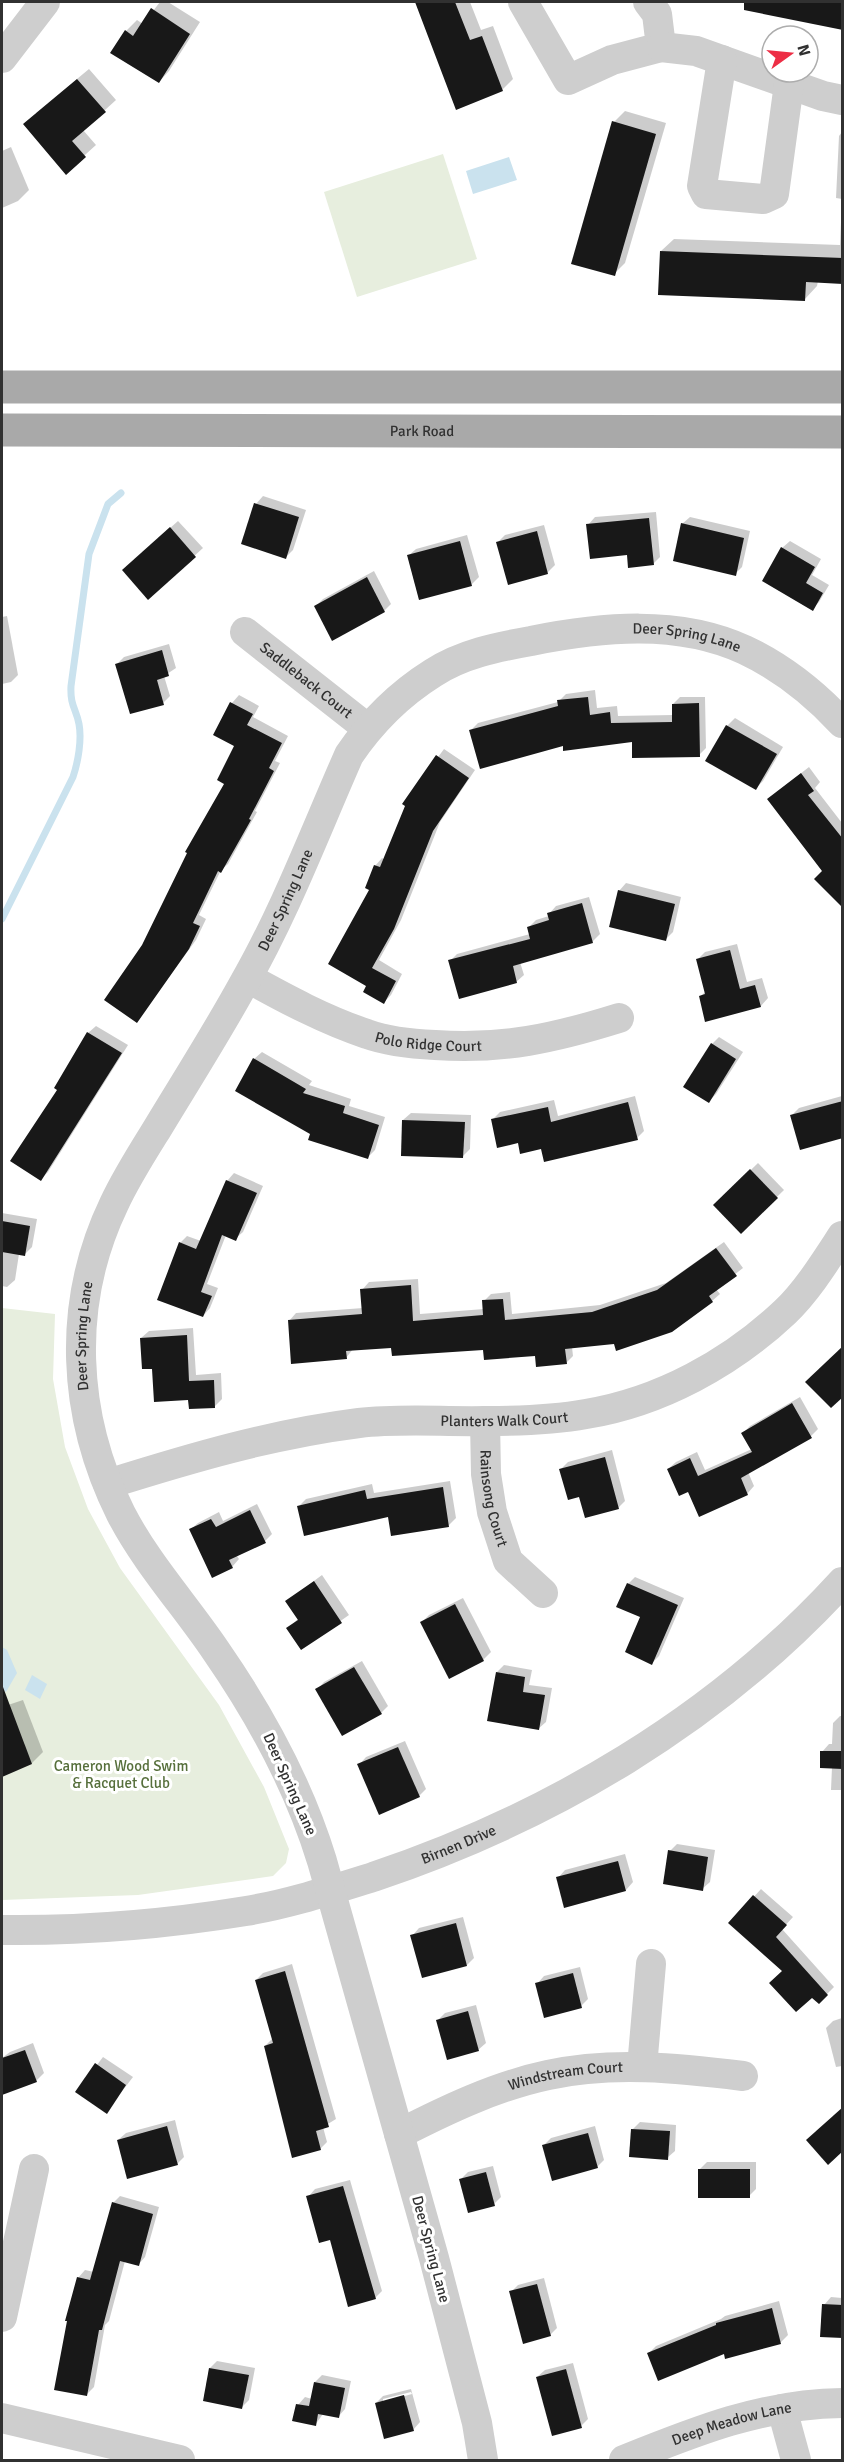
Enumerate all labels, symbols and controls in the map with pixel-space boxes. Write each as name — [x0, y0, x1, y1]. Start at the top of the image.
north arrow — [760, 24, 820, 84]
text: N — [792, 42, 815, 58]
street label: Park Road — [390, 422, 454, 440]
street label: Deer Spring Lane — [633, 620, 744, 656]
street label: Saddleback Court — [256, 638, 356, 722]
street label: Deer Spring Lane — [254, 846, 317, 954]
street label: Polo Ridge Court — [373, 1028, 482, 1055]
street label: Deer Spring Lane — [72, 1279, 97, 1392]
street label: Planters Walk Court — [440, 1408, 569, 1430]
street label: Rainsong Court — [477, 1449, 512, 1549]
street label: Deer Spring Lane — [259, 1730, 321, 1838]
park label: Cameron Wood Swim & Racquet Club — [54, 1757, 188, 1792]
street label: Birnen Drive — [418, 1821, 499, 1868]
street label: Windstream Court — [506, 2058, 623, 2094]
street label: Deer Spring Lane — [408, 2194, 454, 2304]
street label: Deep Meadow Lane — [669, 2398, 793, 2449]

